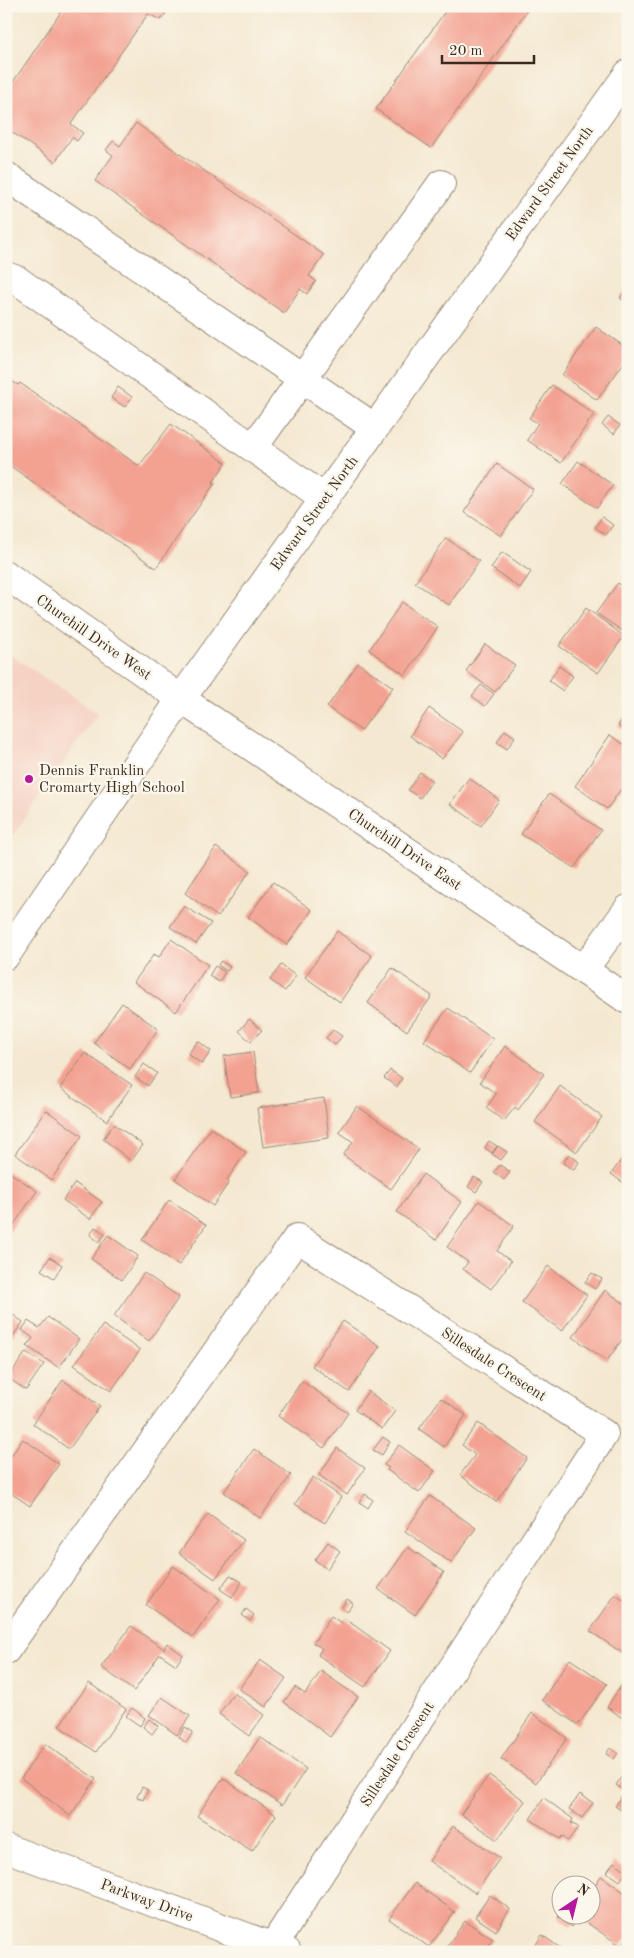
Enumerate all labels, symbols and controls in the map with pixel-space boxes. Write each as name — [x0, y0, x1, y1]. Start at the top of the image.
scale bar — [442, 32, 534, 64]
text: 20 m — [449, 44, 483, 59]
street label: Edward Street North — [504, 124, 597, 244]
street label: Edward Street North — [269, 454, 362, 574]
street label: Churchill Drive West — [33, 593, 154, 684]
place label: Dennis Franklin Cromarty High School — [39, 764, 185, 796]
marker: Dennis Franklin Cromarty High School — [23, 773, 35, 785]
street label: Churchill Drive East — [345, 807, 464, 894]
street label: Sillesdale Crescent — [438, 1326, 548, 1405]
street label: Sillesdale Crescent — [359, 1700, 438, 1810]
north arrow — [552, 1876, 602, 1926]
street label: Parkway Drive — [98, 1878, 195, 1925]
text: N — [574, 1881, 592, 1899]

